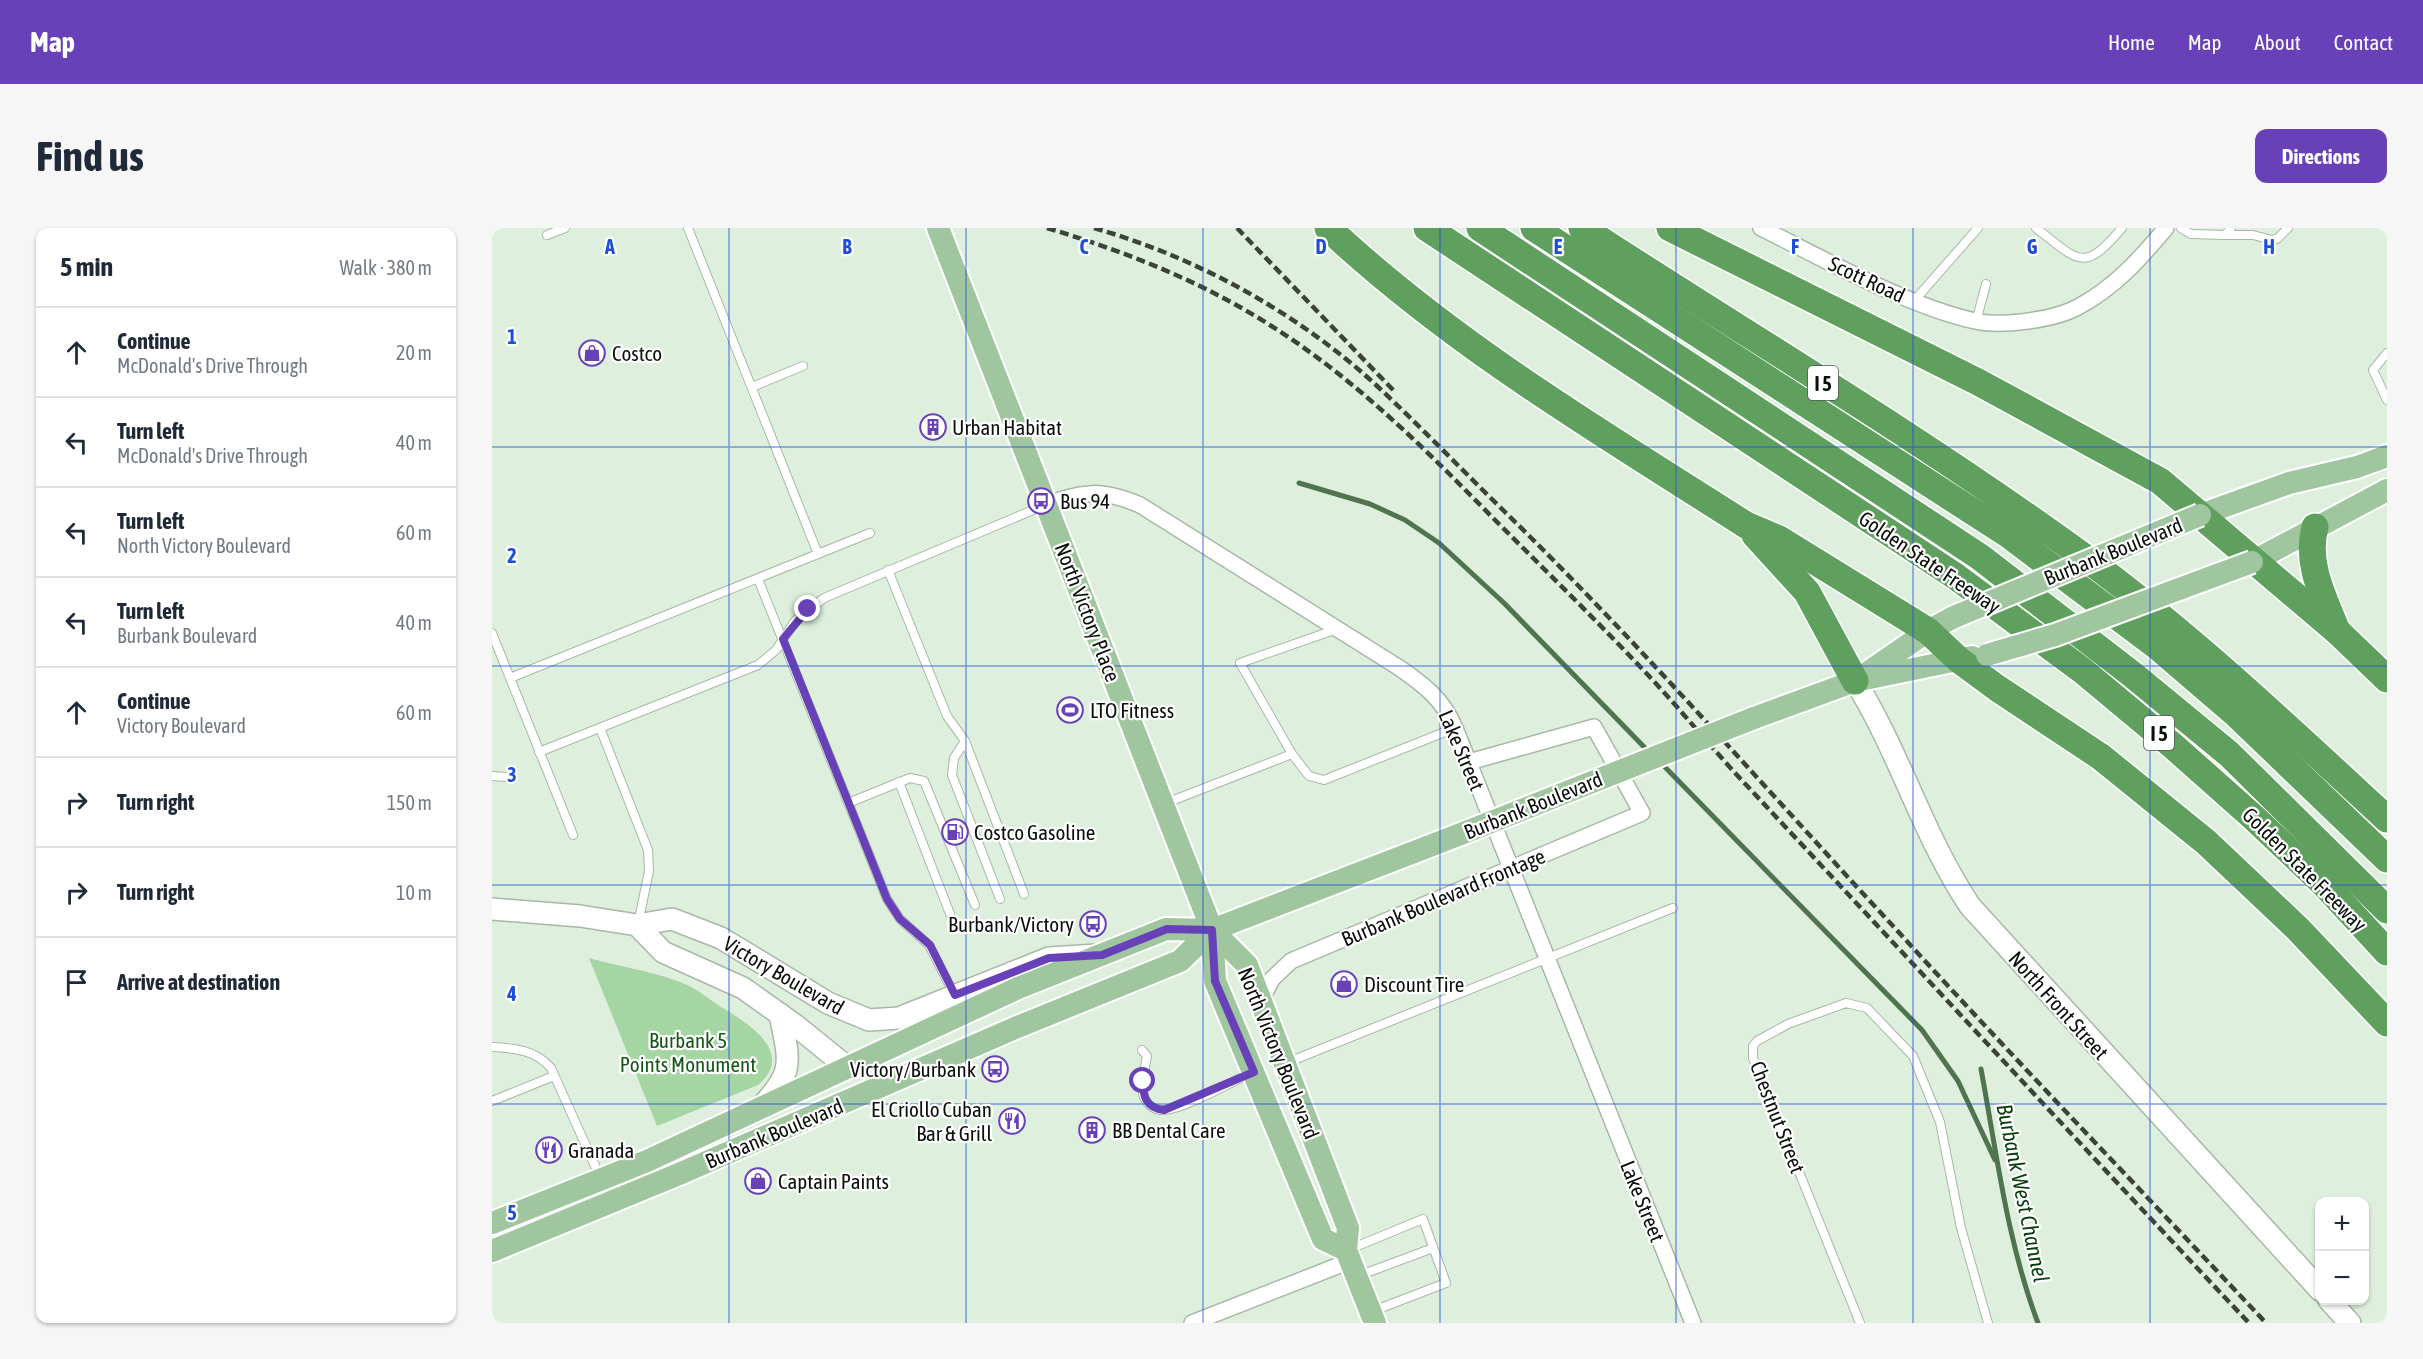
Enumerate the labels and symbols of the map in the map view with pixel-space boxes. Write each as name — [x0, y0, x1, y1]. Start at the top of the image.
text: A — [604, 235, 615, 258]
text: B — [842, 235, 852, 258]
text: C — [1080, 235, 1089, 258]
text: D — [1315, 235, 1327, 258]
text: E — [1554, 235, 1563, 258]
text: F — [1791, 235, 1799, 258]
text: G — [2027, 235, 2038, 258]
text: H — [2263, 235, 2275, 258]
street label: Scott Road — [1825, 251, 1909, 307]
text: 1 — [507, 325, 517, 348]
shop icon: Costco — [577, 338, 607, 368]
place label: Costco — [612, 341, 662, 365]
road number: I 5 — [1808, 366, 1838, 400]
building icon: Urban Habitat — [918, 412, 948, 442]
place label: Urban Habitat — [952, 415, 1062, 439]
bus stop icon: Bus 94 — [1026, 486, 1056, 516]
place label: Bus 94 — [1060, 489, 1110, 513]
street label: Golden State Freeway — [1855, 506, 2006, 618]
street label: Burbank Boulevard — [2040, 512, 2186, 590]
street label: North Victory Place — [1051, 539, 1125, 685]
text: 2 — [507, 544, 517, 567]
route end — [794, 595, 820, 621]
sports icon: LTO Fitness — [1055, 695, 1085, 725]
place label: LTO Fitness — [1090, 698, 1174, 722]
street label: Lake Street — [1434, 706, 1490, 794]
road number: I 5 — [2144, 716, 2174, 750]
text: 3 — [507, 763, 517, 786]
street label: Burbank Boulevard — [1460, 766, 1606, 844]
street label: Golden State Freeway — [2238, 802, 2372, 936]
fuel station icon: Costco Gasoline — [940, 817, 970, 847]
place label: Costco Gasoline — [974, 820, 1095, 844]
street label: Burbank Boulevard Frontage — [1338, 843, 1548, 951]
bus stop icon: Burbank/Victory — [1078, 909, 1108, 939]
place label: Burbank/Victory — [948, 912, 1074, 936]
street label: Victory Boulevard — [719, 931, 849, 1019]
street label: North Front Street — [2004, 946, 2114, 1064]
street label: North Victory Boulevard — [1234, 964, 1324, 1142]
shop icon: Discount Tire — [1329, 969, 1359, 999]
place label: Discount Tire — [1364, 972, 1464, 996]
text: 4 — [506, 982, 517, 1005]
park label: Burbank 5 Points Monument — [620, 1028, 756, 1076]
bus stop icon: Victory/Burbank — [980, 1054, 1010, 1084]
place label: Victory/Burbank — [850, 1057, 976, 1081]
street label: Chestnut Street — [1746, 1058, 1810, 1176]
route start — [1129, 1067, 1155, 1093]
street label: Burbank Boulevard — [702, 1093, 846, 1173]
place label: El Criollo Cuban Bar & Grill — [871, 1097, 992, 1145]
water label: Burbank West Channel — [1991, 1101, 2055, 1285]
restaurant icon: El Criollo Cuban Bar & Grill — [997, 1106, 1027, 1136]
building icon: BB Dental Care — [1077, 1115, 1107, 1145]
place label: BB Dental Care — [1112, 1118, 1225, 1142]
restaurant icon: Granada — [534, 1135, 564, 1165]
place label: Granada — [568, 1138, 634, 1162]
street label: Lake Street — [1616, 1157, 1670, 1245]
shop icon: Captain Paints — [743, 1166, 773, 1196]
place label: Captain Paints — [778, 1169, 889, 1193]
text: 5 — [507, 1201, 517, 1224]

